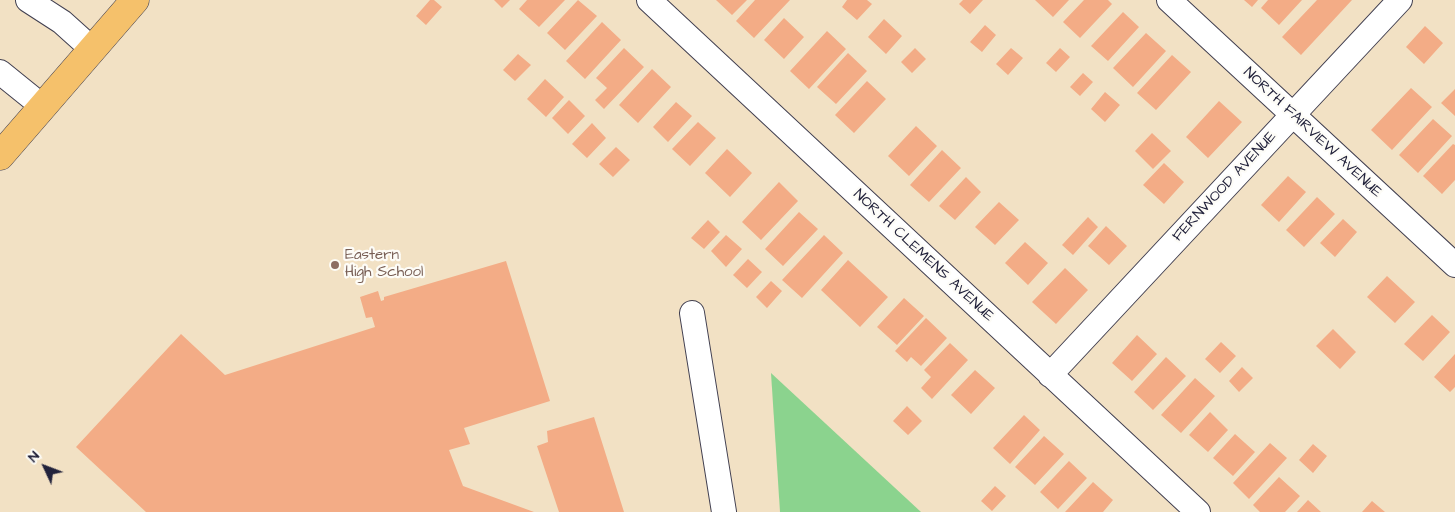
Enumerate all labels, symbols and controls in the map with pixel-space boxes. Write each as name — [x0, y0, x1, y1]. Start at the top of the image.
street label: NORTH FAIRVIEW AVENUE — [1239, 64, 1385, 202]
street label: FERNWOOD AVENUE — [1169, 128, 1281, 246]
street label: NORTH CLEMENS AVENUE — [849, 186, 997, 326]
place label: Eastern High School — [345, 247, 423, 282]
marker: Eastern High School — [329, 259, 341, 271]
north arrow — [20, 442, 70, 492]
text: N — [24, 447, 44, 467]

